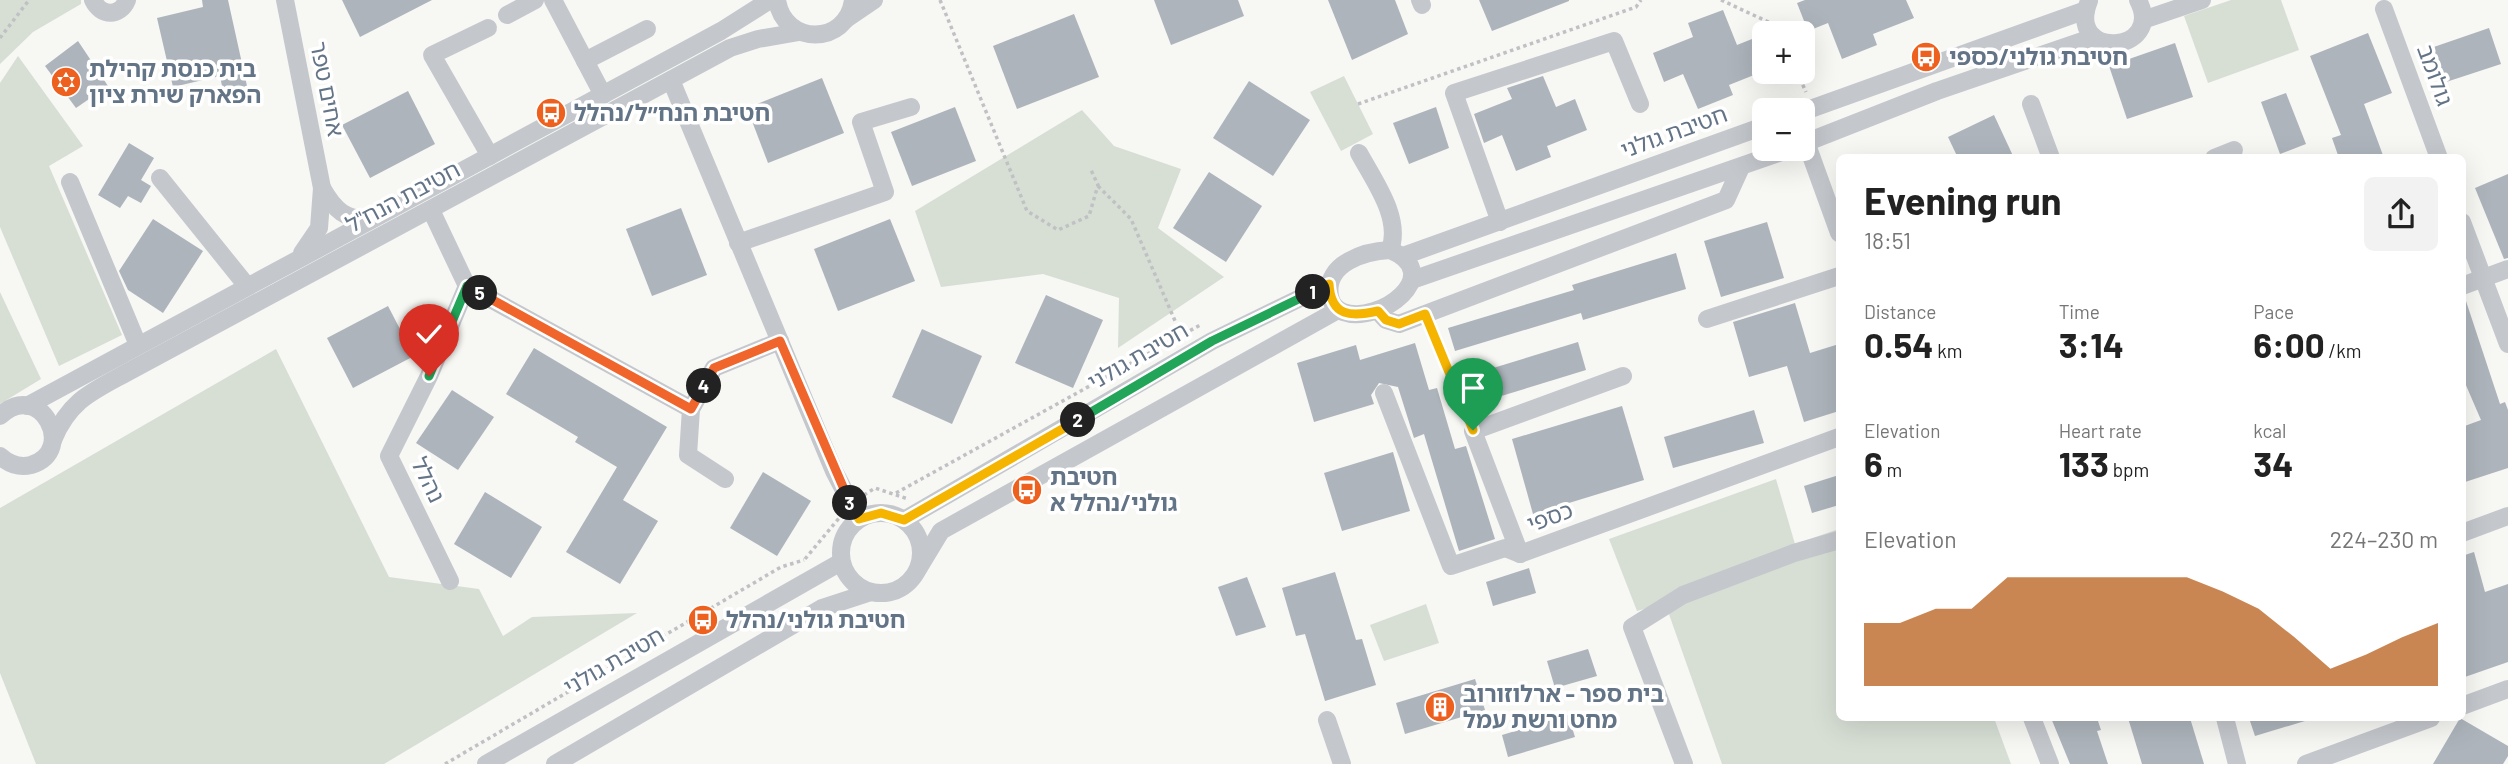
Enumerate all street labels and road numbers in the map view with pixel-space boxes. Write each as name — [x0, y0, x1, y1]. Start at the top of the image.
street label: אחים טפר — [305, 39, 351, 139]
street label: גולומב — [2412, 40, 2460, 109]
street label: חטיבת גולני — [1617, 99, 1731, 163]
street label: חטיבת הנח"ל — [341, 154, 464, 238]
street label: חטיבת גולני — [1082, 315, 1193, 395]
street label: נהלל — [406, 452, 452, 507]
street label: כספי — [1523, 495, 1576, 537]
street label: חטיבת גולני — [558, 620, 669, 700]

